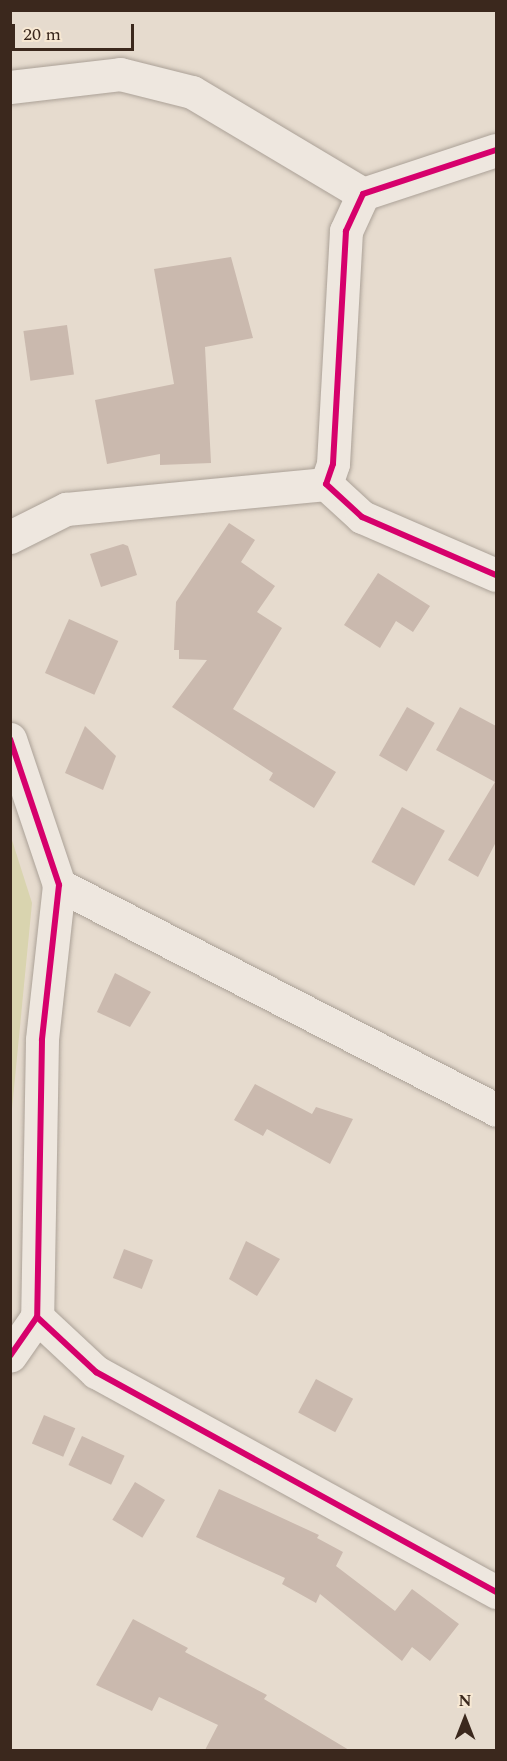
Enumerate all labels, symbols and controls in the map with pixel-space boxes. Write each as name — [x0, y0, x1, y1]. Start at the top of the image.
scale bar — [15, 12, 136, 50]
text: 20 m — [23, 21, 61, 48]
north arrow — [435, 1689, 495, 1749]
text: N — [458, 1689, 472, 1713]

